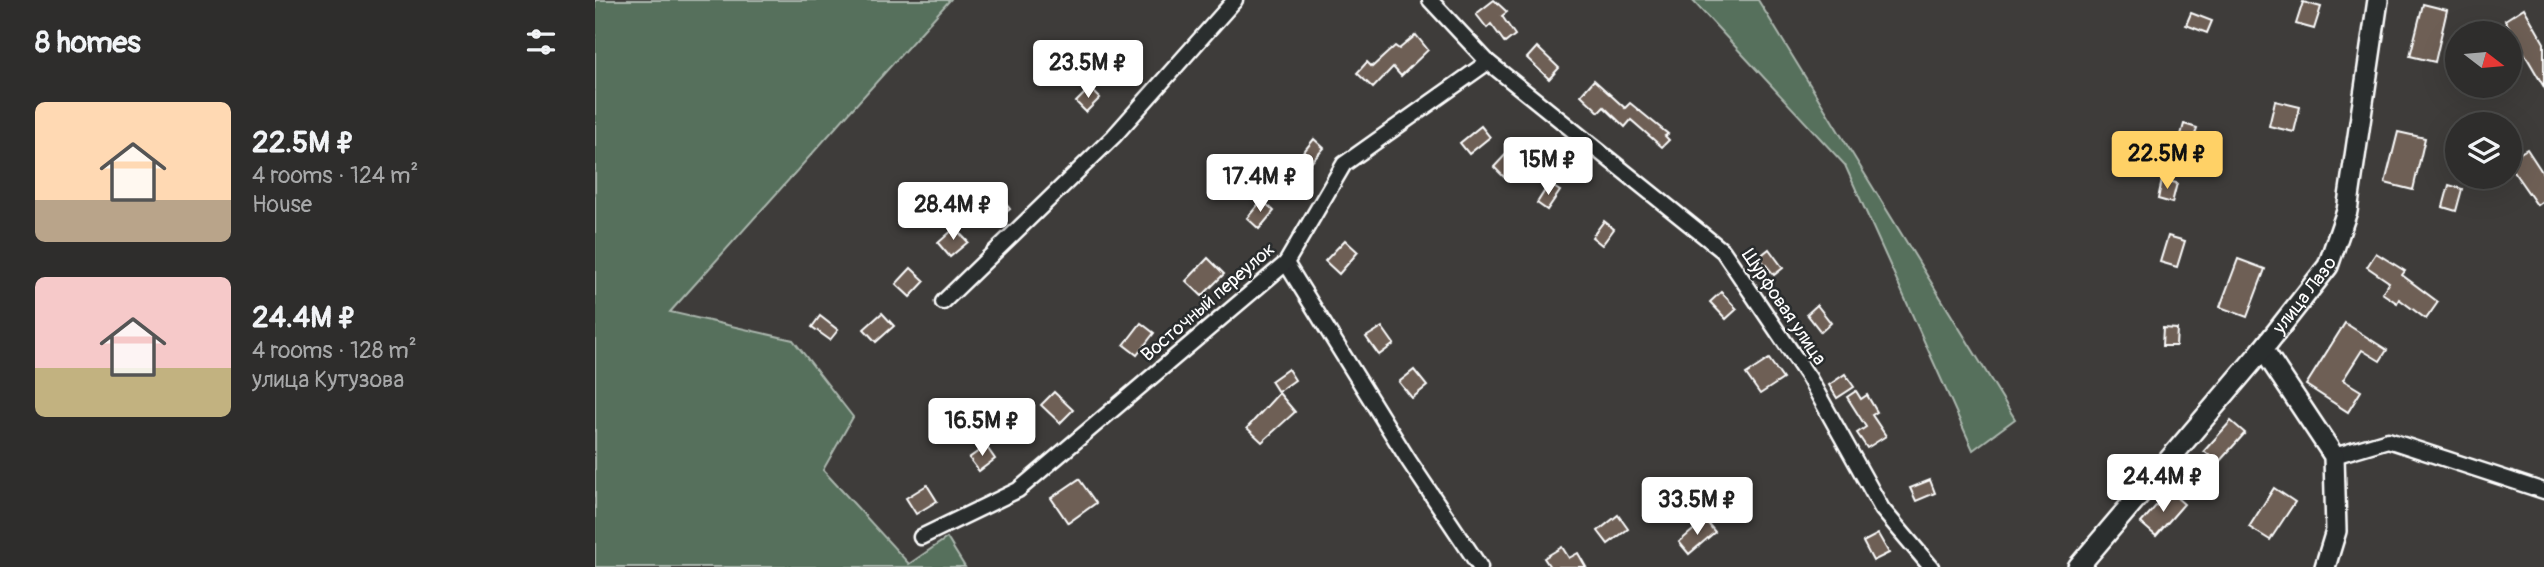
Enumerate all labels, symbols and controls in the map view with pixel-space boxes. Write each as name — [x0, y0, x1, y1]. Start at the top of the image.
north arrow — [2445, 21, 2522, 98]
map controls — [2445, 21, 2522, 189]
icon: filters — [522, 23, 560, 61]
text: 8 homes — [35, 24, 141, 61]
pin: 23.5M ₽ — [1023, 41, 1153, 100]
text: 23.5M ₽ — [1049, 48, 1127, 77]
button: layers — [2445, 112, 2522, 189]
text: 22.5M ₽ — [252, 124, 354, 161]
icon: home — [91, 130, 175, 214]
pin: 22.5M ₽ — [2102, 132, 2232, 191]
pin: 15M ₽ — [1499, 138, 1597, 197]
text: 22.5M ₽ — [2128, 139, 2206, 168]
text: 15M ₽ — [1520, 145, 1576, 174]
pin: 17.4M ₽ — [1195, 154, 1325, 214]
text: 4 rooms · 124 m² — [252, 161, 418, 190]
text: 17.4M ₽ — [1223, 162, 1297, 191]
pin: 28.4M ₽ — [888, 182, 1018, 242]
text: House — [252, 190, 312, 219]
text: 28.4M ₽ — [914, 190, 992, 219]
street label: Восточный переулок — [1136, 237, 1280, 367]
street label: Шурфовая улица — [1736, 244, 1832, 370]
street label: улица Лазо — [2267, 254, 2342, 339]
text: 24.4M ₽ — [252, 299, 356, 336]
icon: home — [91, 305, 175, 389]
text: 4 rooms · 128 m² — [252, 336, 417, 365]
text: улица Кутузова — [252, 365, 404, 394]
pin: 16.5M ₽ — [917, 398, 1047, 458]
text: 16.5M ₽ — [944, 406, 1020, 435]
pin: 24.4M ₽ — [2098, 454, 2228, 514]
text: 24.4M ₽ — [2123, 462, 2203, 491]
pin: 33.5M ₽ — [1632, 477, 1762, 537]
text: 33.5M ₽ — [1658, 485, 1736, 514]

